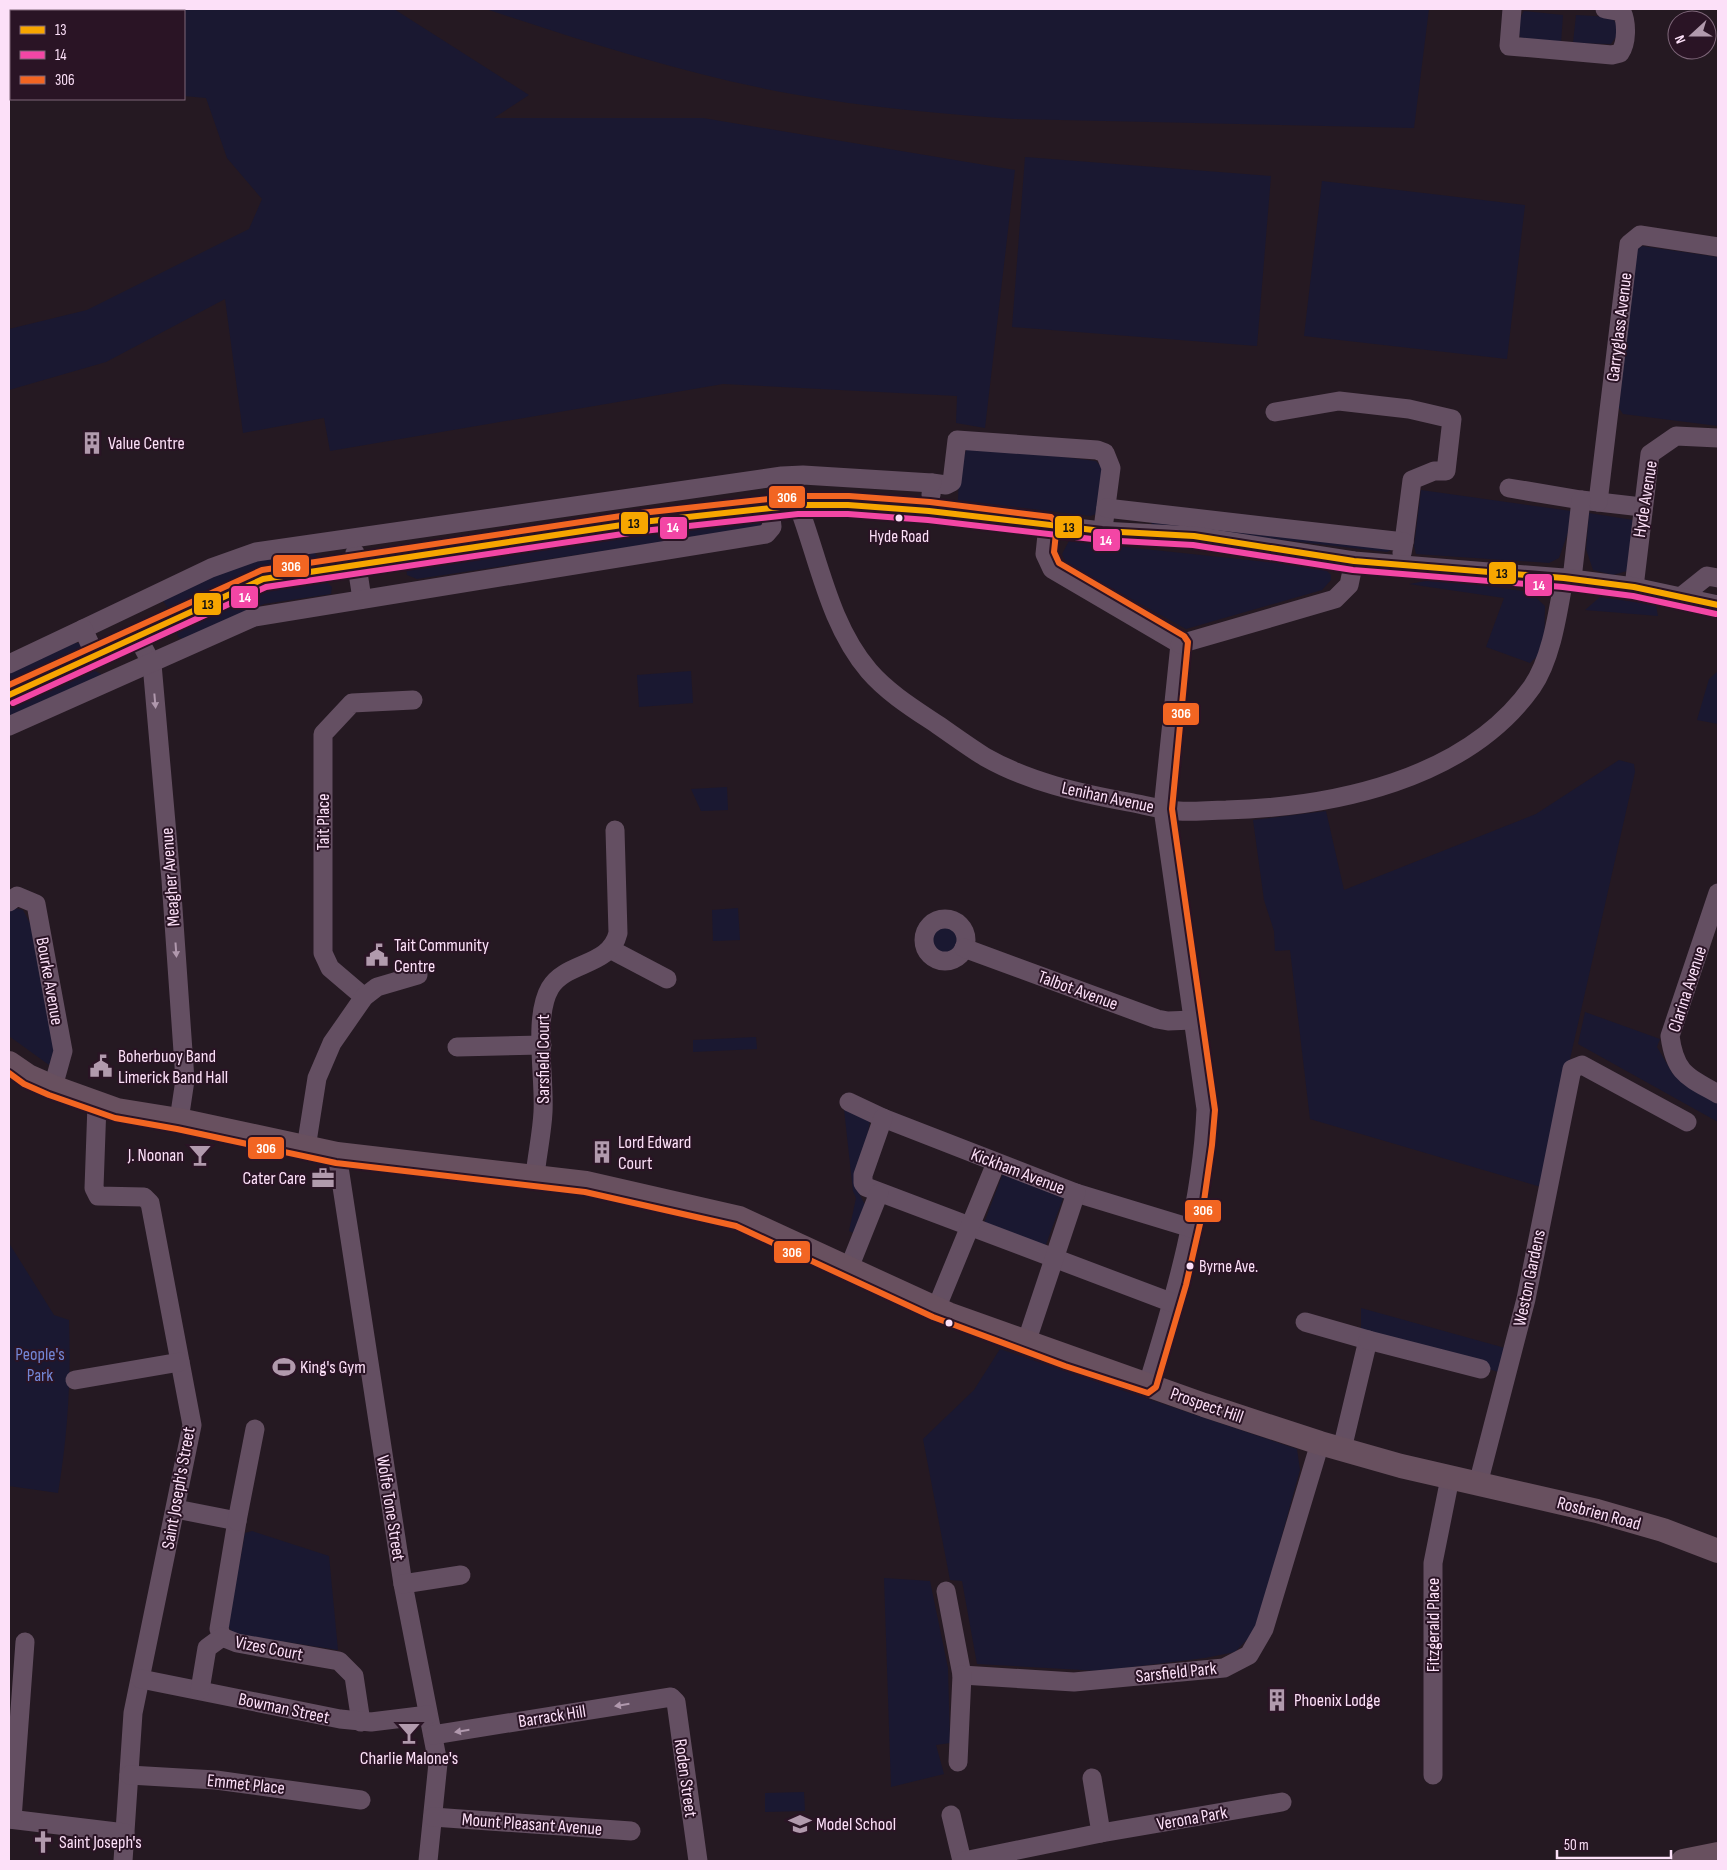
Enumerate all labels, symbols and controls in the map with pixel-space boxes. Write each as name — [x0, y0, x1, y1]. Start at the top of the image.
legend — [10, 10, 185, 100]
north arrow — [1667, 10, 1717, 60]
text: 13 — [55, 21, 67, 40]
text: N — [1671, 33, 1690, 46]
text: 14 — [55, 46, 67, 65]
text: 306 — [55, 71, 75, 90]
street label: Garryglass Avenue — [1602, 271, 1637, 383]
building icon: Value Centre — [79, 430, 105, 456]
place label: Value Centre — [108, 433, 185, 454]
street label: Hyde Avenue — [1629, 459, 1662, 539]
line badge: 306 — [768, 485, 806, 509]
text: 306 — [777, 489, 797, 506]
line badge: 13 — [620, 511, 649, 535]
marker: Hyde Road — [894, 513, 904, 523]
text: 13 — [628, 515, 640, 532]
line badge: 13 — [1054, 515, 1083, 539]
line badge: 14 — [659, 516, 688, 540]
text: 14 — [667, 519, 680, 536]
text: 13 — [1063, 519, 1075, 536]
place label: Hyde Road — [869, 527, 929, 547]
line badge: 14 — [1092, 528, 1121, 552]
text: 14 — [1100, 532, 1113, 549]
line badge: 306 — [272, 554, 310, 578]
text: 306 — [281, 558, 301, 575]
line badge: 13 — [1488, 561, 1517, 585]
text: 13 — [1496, 565, 1508, 582]
line badge: 14 — [1524, 573, 1553, 597]
text: 14 — [1533, 577, 1546, 594]
line badge: 14 — [230, 585, 259, 609]
text: 14 — [239, 589, 252, 606]
line badge: 13 — [193, 592, 222, 616]
text: 13 — [202, 596, 214, 613]
one-way arrow — [151, 693, 159, 709]
line badge: 306 — [1162, 702, 1200, 726]
text: 306 — [1171, 705, 1191, 722]
street label: Lenihan Avenue — [1060, 777, 1156, 818]
street label: Tait Place — [313, 794, 334, 851]
street label: Meagher Avenue — [157, 827, 184, 927]
place label: Tait Community Centre — [394, 935, 489, 977]
street label: Bourke Avenue — [31, 936, 68, 1027]
one-way arrow — [172, 942, 180, 958]
public building icon: Tait Community Centre — [364, 942, 390, 968]
street label: Clarina Avenue — [1664, 944, 1711, 1035]
street label: Talbot Avenue — [1035, 966, 1121, 1015]
street label: Sarsfield Court — [533, 1014, 554, 1104]
place label: Boherbuoy Band Limerick Band Hall — [118, 1046, 228, 1088]
public building icon: Boherbuoy Band Limerick Band Hall — [88, 1053, 114, 1079]
place label: Lord Edward Court — [618, 1132, 691, 1174]
line badge: 306 — [247, 1136, 285, 1160]
building icon: Lord Edward Court — [589, 1139, 615, 1165]
text: 306 — [256, 1140, 276, 1157]
bar icon: J. Noonan — [187, 1142, 213, 1168]
street label: Kickham Avenue — [968, 1144, 1068, 1199]
place label: J. Noonan — [127, 1145, 184, 1166]
office icon: Cater Care — [310, 1165, 336, 1191]
place label: Cater Care — [243, 1168, 306, 1189]
line badge: 306 — [1184, 1199, 1222, 1223]
text: 306 — [1193, 1202, 1213, 1219]
street label: Weston Gardens — [1509, 1228, 1550, 1328]
line badge: 306 — [773, 1240, 811, 1264]
text: 306 — [782, 1244, 802, 1261]
place label: Byrne Ave. — [1199, 1257, 1258, 1277]
marker: Byrne Ave. — [1185, 1261, 1195, 1271]
unlabelled marker — [944, 1318, 954, 1328]
park label: People's Park — [15, 1344, 65, 1386]
sports icon: King's Gym — [271, 1354, 297, 1380]
place label: King's Gym — [300, 1357, 366, 1378]
street label: Prospect Hill — [1168, 1383, 1246, 1428]
street label: Saint Joseph's Street — [157, 1425, 200, 1551]
street label: Wolfe Tone Street — [372, 1454, 409, 1563]
street label: Rosbrien Road — [1555, 1492, 1643, 1535]
street label: Fitzgerald Place — [1423, 1578, 1444, 1672]
street label: Vizes Court — [233, 1632, 305, 1665]
street label: Sarsfield Park — [1135, 1658, 1218, 1687]
building icon: Phoenix Lodge — [1264, 1687, 1290, 1713]
street label: Bowman Street — [236, 1689, 332, 1728]
place label: Phoenix Lodge — [1294, 1690, 1380, 1711]
street label: Barrack Hill — [517, 1701, 587, 1732]
one-way arrow — [614, 1701, 630, 1709]
bar icon: Charlie Malone's — [396, 1720, 422, 1746]
one-way arrow — [454, 1727, 470, 1735]
street label: Roden Street — [670, 1738, 701, 1819]
place label: Charlie Malone's — [360, 1748, 458, 1769]
street label: Emmet Place — [206, 1770, 286, 1799]
street label: Verona Park — [1155, 1802, 1229, 1835]
street label: Mount Pleasant Avenue — [461, 1809, 603, 1840]
school or university icon: Model School — [787, 1811, 813, 1837]
place label: Model School — [816, 1814, 896, 1835]
scale bar — [1557, 1828, 1671, 1860]
church icon: Saint Joseph's — [30, 1829, 56, 1855]
place label: Saint Joseph's — [59, 1832, 142, 1853]
text: 50 m — [1564, 1836, 1589, 1855]

